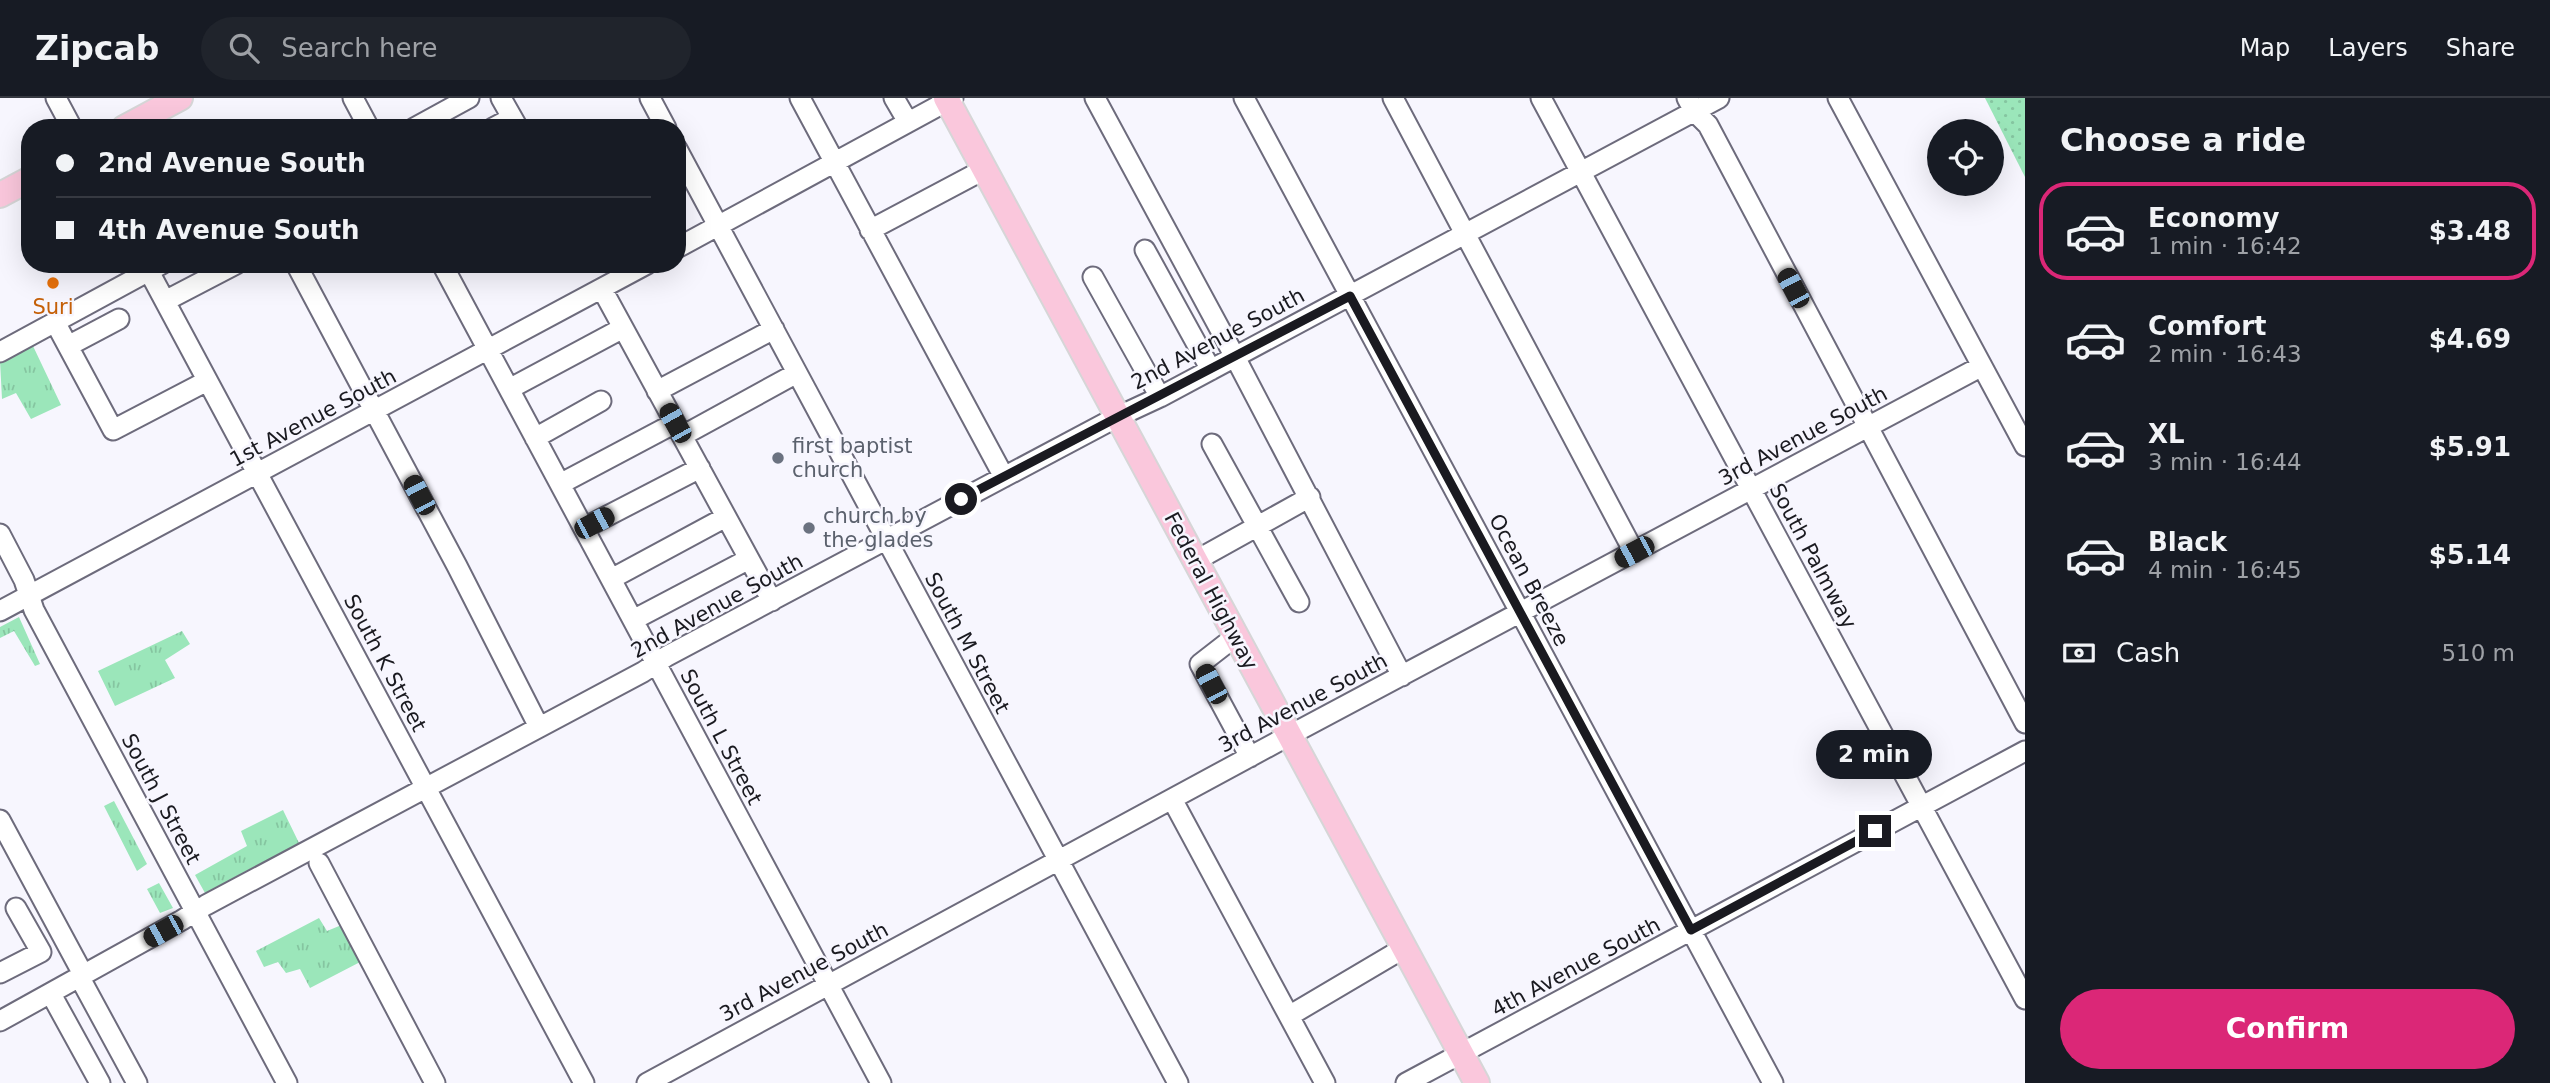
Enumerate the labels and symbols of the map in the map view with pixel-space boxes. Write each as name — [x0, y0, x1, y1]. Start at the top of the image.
car — [1774, 265, 1813, 311]
marker: Suri — [45, 275, 61, 291]
street label: 2nd Avenue South — [1127, 283, 1309, 395]
place label: Suri — [32, 295, 74, 319]
street label: 1st Avenue South — [226, 364, 400, 472]
street label: 3rd Avenue South — [1715, 381, 1891, 491]
car — [656, 400, 695, 446]
place label: first baptist church — [792, 434, 912, 482]
marker: first baptist church — [770, 450, 786, 466]
car — [400, 472, 439, 518]
street label: South Palmway — [1765, 479, 1861, 633]
route start — [945, 483, 977, 515]
car — [571, 504, 618, 542]
place label: church by the glades — [823, 504, 933, 552]
street label: Federal Highway — [1159, 508, 1263, 674]
street label: Ocean Breeze — [1484, 510, 1574, 650]
marker: church by the glades — [801, 520, 817, 536]
car — [1611, 533, 1658, 571]
street label: 2nd Avenue South — [627, 549, 807, 663]
street label: South M Street — [920, 568, 1014, 718]
street label: South K Street — [339, 590, 431, 736]
street label: 3rd Avenue South — [1215, 648, 1391, 758]
car — [1192, 661, 1231, 707]
street label: South L Street — [675, 665, 767, 809]
street label: South J Street — [117, 730, 205, 868]
callout: 2 min — [1817, 730, 1933, 778]
route end — [1859, 815, 1891, 847]
car — [140, 912, 187, 950]
street label: 4th Avenue South — [1488, 912, 1664, 1022]
street label: 3rd Avenue South — [716, 917, 892, 1027]

